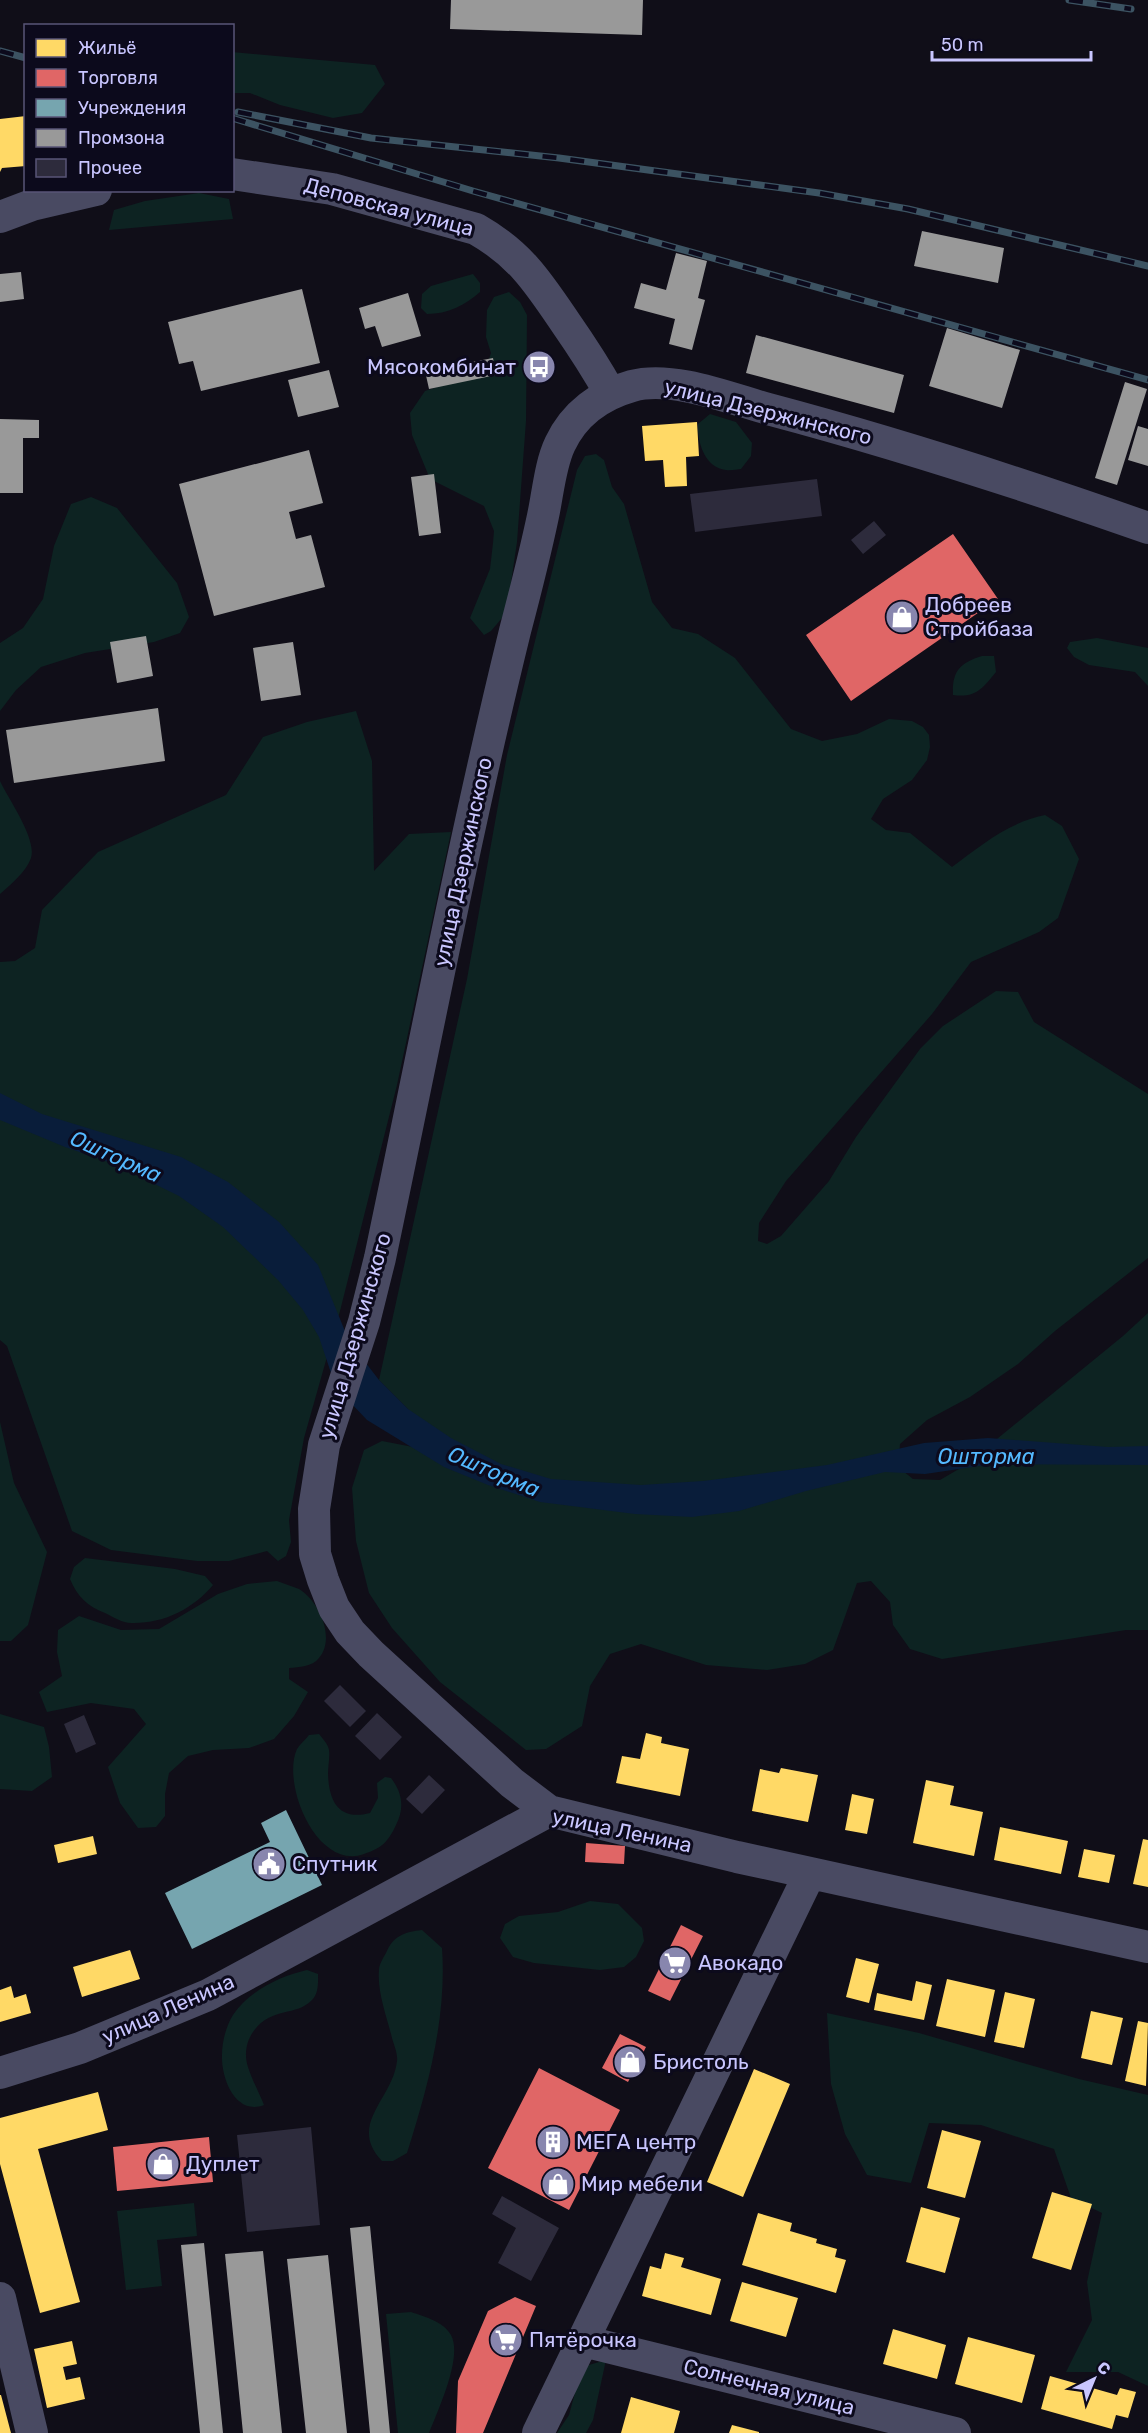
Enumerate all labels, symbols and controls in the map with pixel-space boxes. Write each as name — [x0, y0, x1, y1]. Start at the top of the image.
legend — [24, 24, 234, 192]
scale bar — [932, 24, 1091, 62]
text: 50 m — [941, 34, 984, 56]
text: Жильё — [78, 37, 136, 59]
text: Торговля — [78, 67, 158, 89]
text: Учреждения — [78, 97, 186, 119]
text: Промзона — [78, 127, 165, 149]
text: Прочее — [78, 157, 142, 179]
street label: Деповская улица — [302, 172, 477, 241]
bus stop icon: Мясокомбинат — [521, 349, 557, 385]
place label: Мясокомбинат — [367, 354, 516, 379]
street label: улица Дзержинского — [662, 374, 875, 449]
place label: Добреев Стройбаза — [925, 592, 1033, 641]
shop icon: Добреев Стройбаза — [884, 599, 920, 635]
street label: улица Дзержинского — [428, 755, 497, 969]
water label: Ошторма — [66, 1124, 166, 1189]
street label: улица Дзержинского — [313, 1230, 396, 1442]
water label: Ошторма — [444, 1440, 544, 1503]
water label: Ошторма — [937, 1443, 1035, 1470]
street label: улица Ленина — [550, 1804, 694, 1858]
public building icon: Спутник — [251, 1846, 287, 1882]
place label: Спутник — [292, 1851, 378, 1876]
supermarket icon: Авокадо — [657, 1945, 693, 1981]
place label: Авокадо — [698, 1950, 783, 1975]
street label: улица Ленина — [98, 1968, 238, 2049]
shop icon: Бристоль — [612, 2044, 648, 2080]
place label: Бристоль — [653, 2049, 749, 2074]
building icon: МЕГА центр — [535, 2124, 571, 2160]
place label: МЕГА центр — [576, 2129, 696, 2154]
shop icon: Дуплет — [145, 2146, 181, 2182]
place label: Дуплет — [186, 2151, 260, 2176]
shop icon: Мир мебели — [540, 2166, 576, 2202]
place label: Мир мебели — [581, 2171, 703, 2196]
supermarket icon: Пятёрочка — [488, 2322, 524, 2358]
place label: Пятёрочка — [529, 2327, 637, 2352]
north arrow — [1064, 2349, 1124, 2409]
street label: Солнечная улица — [681, 2353, 857, 2420]
text: С — [1093, 2358, 1114, 2379]

